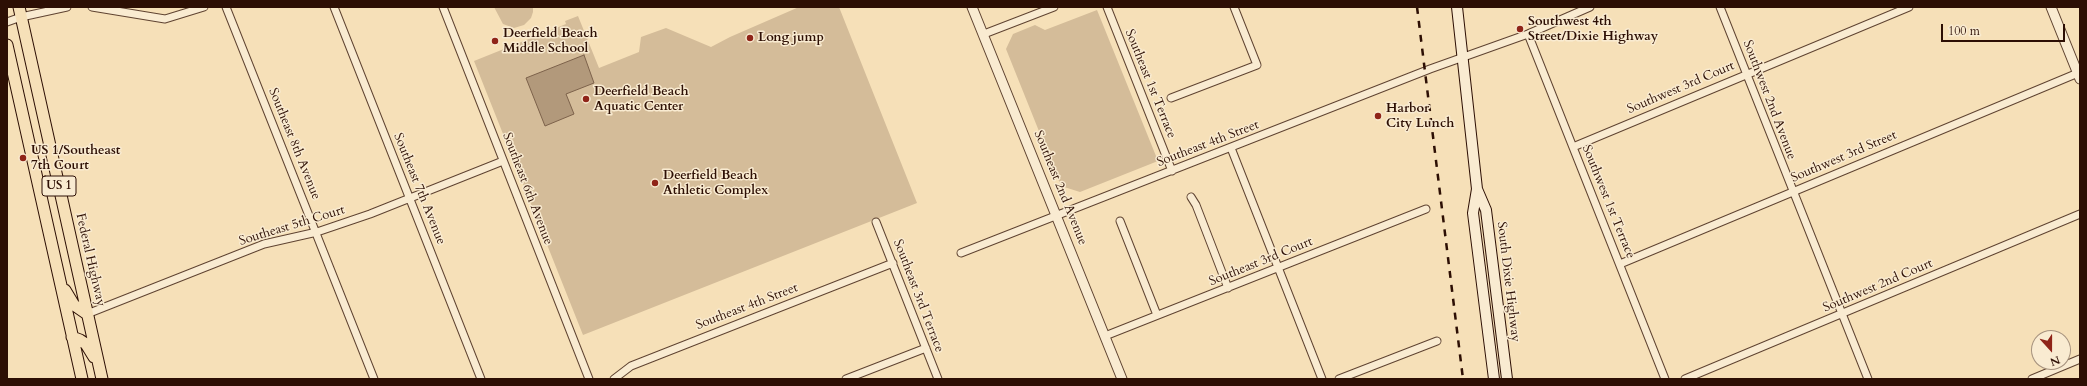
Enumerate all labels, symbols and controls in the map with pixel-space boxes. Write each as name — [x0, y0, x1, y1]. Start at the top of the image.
place label: Southwest 4th Street/Dixie Highway — [1528, 14, 1658, 45]
scale bar — [1943, 16, 2067, 42]
text: 100 m — [1948, 23, 1980, 39]
marker: Southwest 4th Street/Dixie Highway — [1515, 24, 1525, 34]
place label: Deerfield Beach Middle School — [503, 26, 598, 57]
street label: Southeast 1st Terrace — [1121, 27, 1179, 141]
place label: Long jump — [758, 30, 824, 46]
marker: Long jump — [745, 33, 755, 43]
marker: Deerfield Beach Middle School — [490, 36, 500, 46]
street label: Southwest 2nd Avenue — [1739, 38, 1799, 162]
street label: Southwest 3rd Court — [1625, 58, 1737, 118]
place label: Deerfield Beach Aquatic Center — [594, 84, 689, 115]
street label: Southeast 8th Avenue — [264, 86, 324, 202]
marker: Deerfield Beach Aquatic Center — [581, 94, 591, 104]
place label: Harbor City Lunch — [1386, 101, 1454, 132]
marker: Harbor City Lunch — [1373, 111, 1383, 121]
street label: Southeast 4th Street — [1155, 117, 1261, 171]
street label: Southwest 3rd Street — [1789, 128, 1899, 186]
street label: Southeast 2nd Avenue — [1030, 129, 1090, 247]
street label: Southeast 7th Avenue — [389, 131, 449, 247]
street label: Southeast 6th Avenue — [498, 131, 556, 247]
place label: US 1/Southeast 7th Court — [31, 143, 120, 174]
street label: Southwest 1st Terrace — [1578, 143, 1638, 261]
marker: US 1/Southeast 7th Court — [18, 153, 28, 163]
place label: Deerfield Beach Athletic Complex — [663, 168, 768, 199]
road number: US 1 — [42, 176, 76, 196]
marker: Deerfield Beach Athletic Complex — [650, 178, 660, 188]
street label: Southeast 5th Court — [237, 203, 347, 249]
street label: Federal Highway — [72, 212, 108, 308]
street label: South Dixie Highway — [1493, 221, 1523, 343]
street label: Southeast 3rd Court — [1207, 234, 1315, 290]
street label: Southeast 3rd Terrace — [889, 237, 947, 355]
street label: Southwest 2nd Court — [1821, 256, 1935, 316]
street label: Southeast 4th Street — [694, 280, 800, 334]
north arrow — [2031, 330, 2071, 370]
text: N — [2048, 352, 2062, 369]

